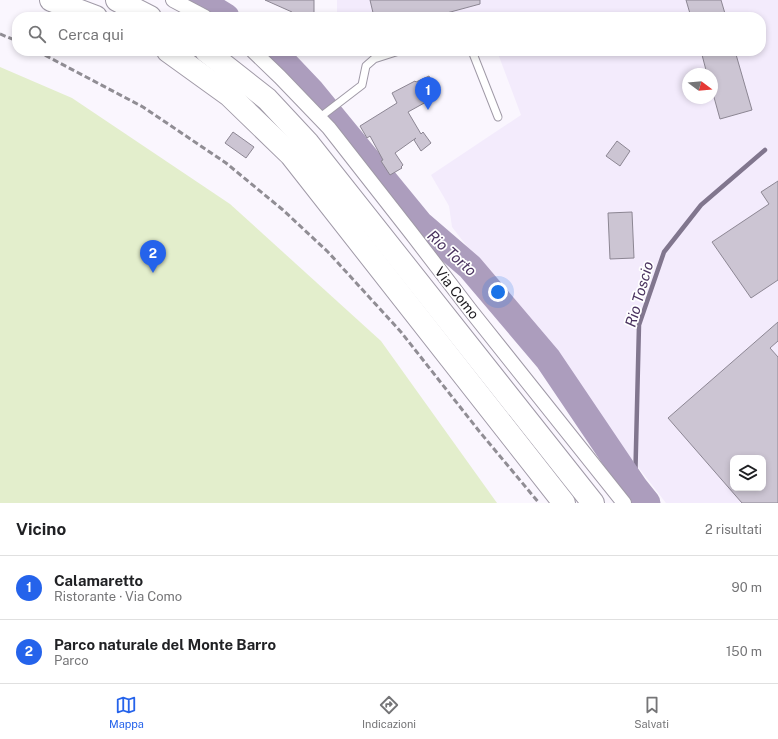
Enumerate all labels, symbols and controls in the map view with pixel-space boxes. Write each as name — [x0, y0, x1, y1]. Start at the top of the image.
search box — [12, 12, 766, 56]
icon: search — [26, 23, 48, 45]
text: Cerca qui — [58, 26, 124, 43]
north arrow — [682, 68, 718, 104]
pin: 1 — [415, 77, 441, 110]
water label: Rio Torto — [424, 227, 480, 279]
pin: 2 — [140, 240, 166, 273]
water label: Rio Toscio — [622, 259, 656, 329]
street label: Via Como — [432, 264, 482, 322]
your location — [488, 282, 508, 302]
map controls — [730, 455, 766, 491]
button: layers — [730, 455, 766, 491]
text: Vicino — [16, 519, 66, 539]
text: 2 risultati — [705, 522, 762, 537]
text: Calamaretto — [54, 572, 143, 589]
text: 1 — [26, 580, 32, 595]
text: 90 m — [732, 580, 762, 595]
text: Ristorante · Via Como — [54, 589, 182, 604]
text: Parco naturale del Monte Barro — [54, 636, 276, 653]
text: 2 — [25, 644, 33, 659]
text: 150 m — [726, 644, 762, 659]
text: Parco — [54, 653, 89, 668]
tab: Mappa — [109, 694, 144, 730]
tab: Indicazioni — [362, 694, 416, 730]
tab: Salvati — [634, 694, 669, 730]

